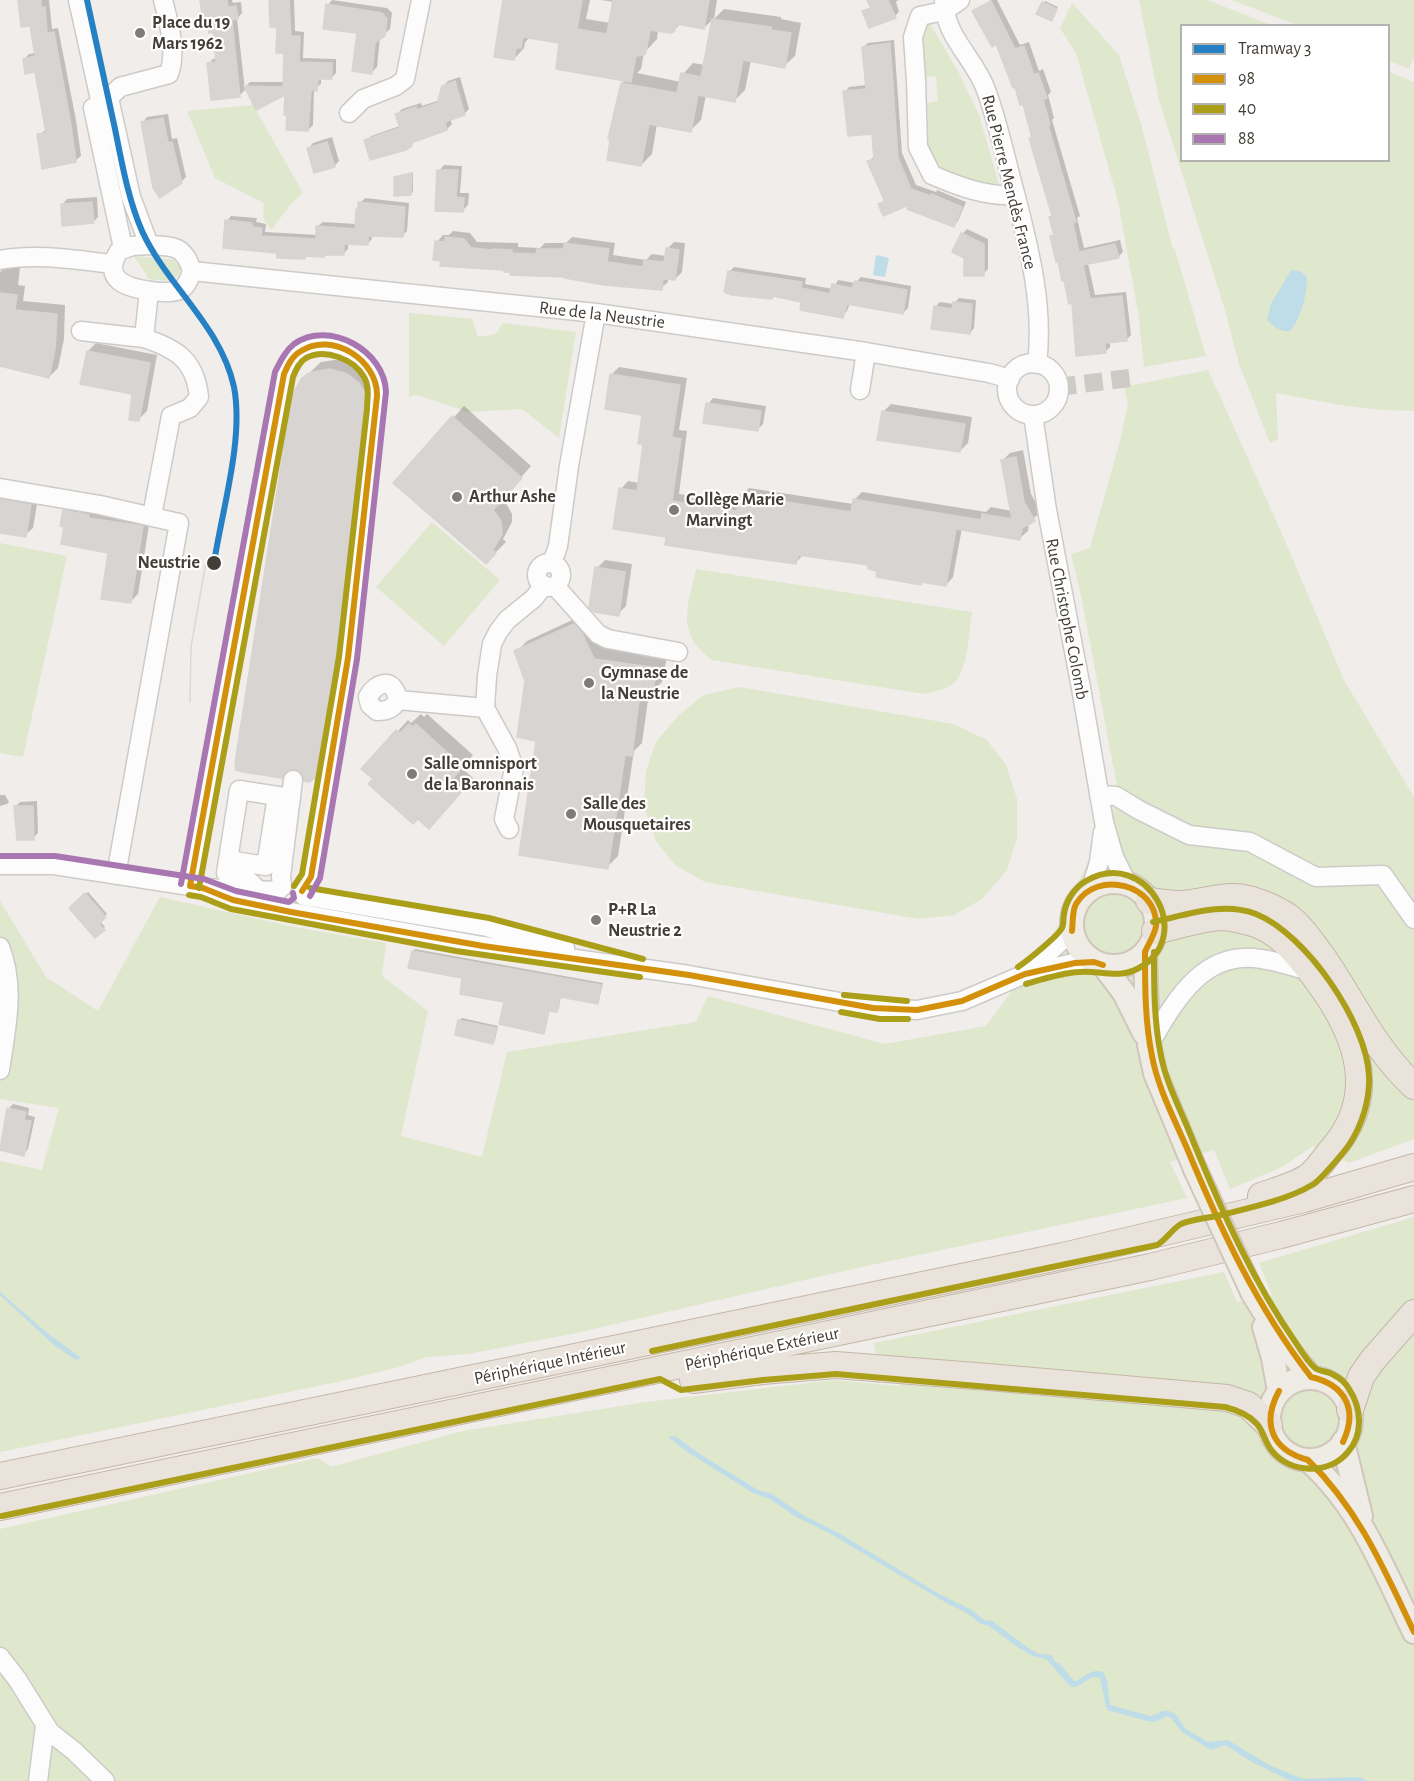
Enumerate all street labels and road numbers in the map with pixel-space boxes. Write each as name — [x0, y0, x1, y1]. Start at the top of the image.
street label: Rue Pierre Mendès France — [977, 93, 1041, 271]
street label: Rue de la Neustrie — [538, 297, 666, 333]
street label: Rue Christophe Colomb — [1041, 536, 1093, 702]
street label: Périphérique Extérieur — [683, 1322, 841, 1376]
street label: Périphérique Intérieur — [472, 1336, 628, 1390]

